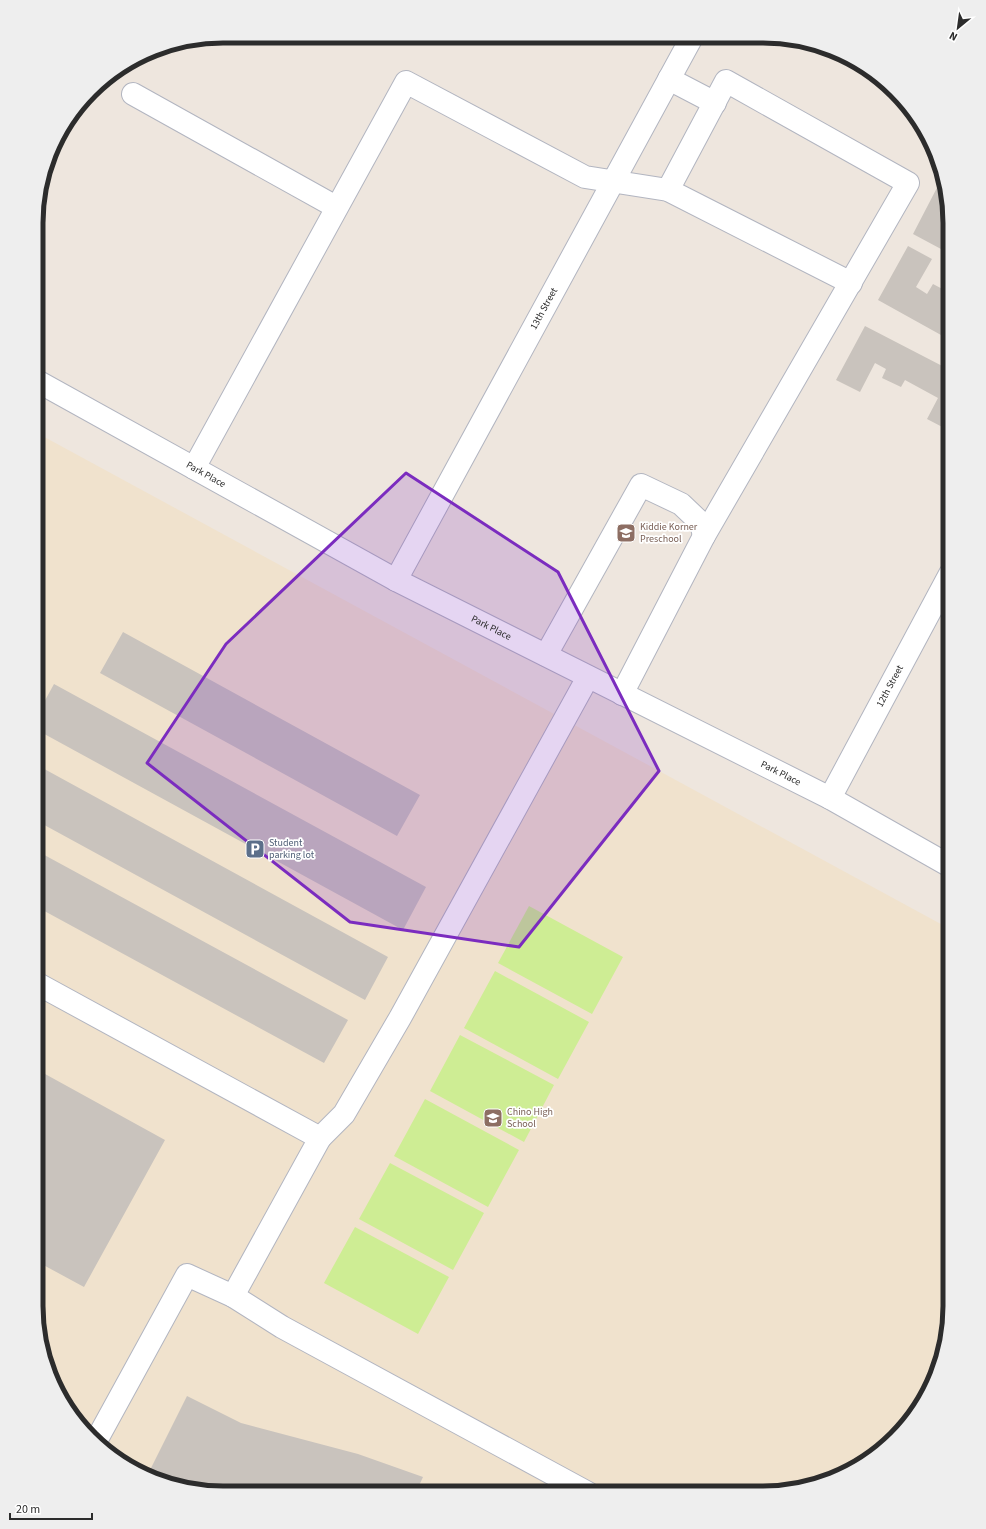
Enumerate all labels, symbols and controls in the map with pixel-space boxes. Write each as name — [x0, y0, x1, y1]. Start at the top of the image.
north arrow — [938, 8, 978, 48]
text: N — [947, 28, 960, 45]
street label: 13th Street — [527, 285, 561, 332]
street label: Park Place — [183, 458, 228, 491]
place label: Kiddie Korner Preschool — [640, 520, 698, 546]
school or university icon: Kiddie Korner Preschool — [615, 522, 637, 544]
street label: Park Place — [469, 612, 514, 644]
street label: 12th Street — [873, 662, 907, 710]
street label: Park Place — [758, 757, 803, 789]
place label: Student parking lot — [269, 836, 315, 862]
parking icon: Student parking lot — [244, 838, 266, 860]
place label: Chino High School — [507, 1105, 553, 1131]
school or university icon: Chino High School — [482, 1107, 504, 1129]
scale bar — [10, 1495, 92, 1521]
text: 20 m — [16, 1501, 40, 1518]

